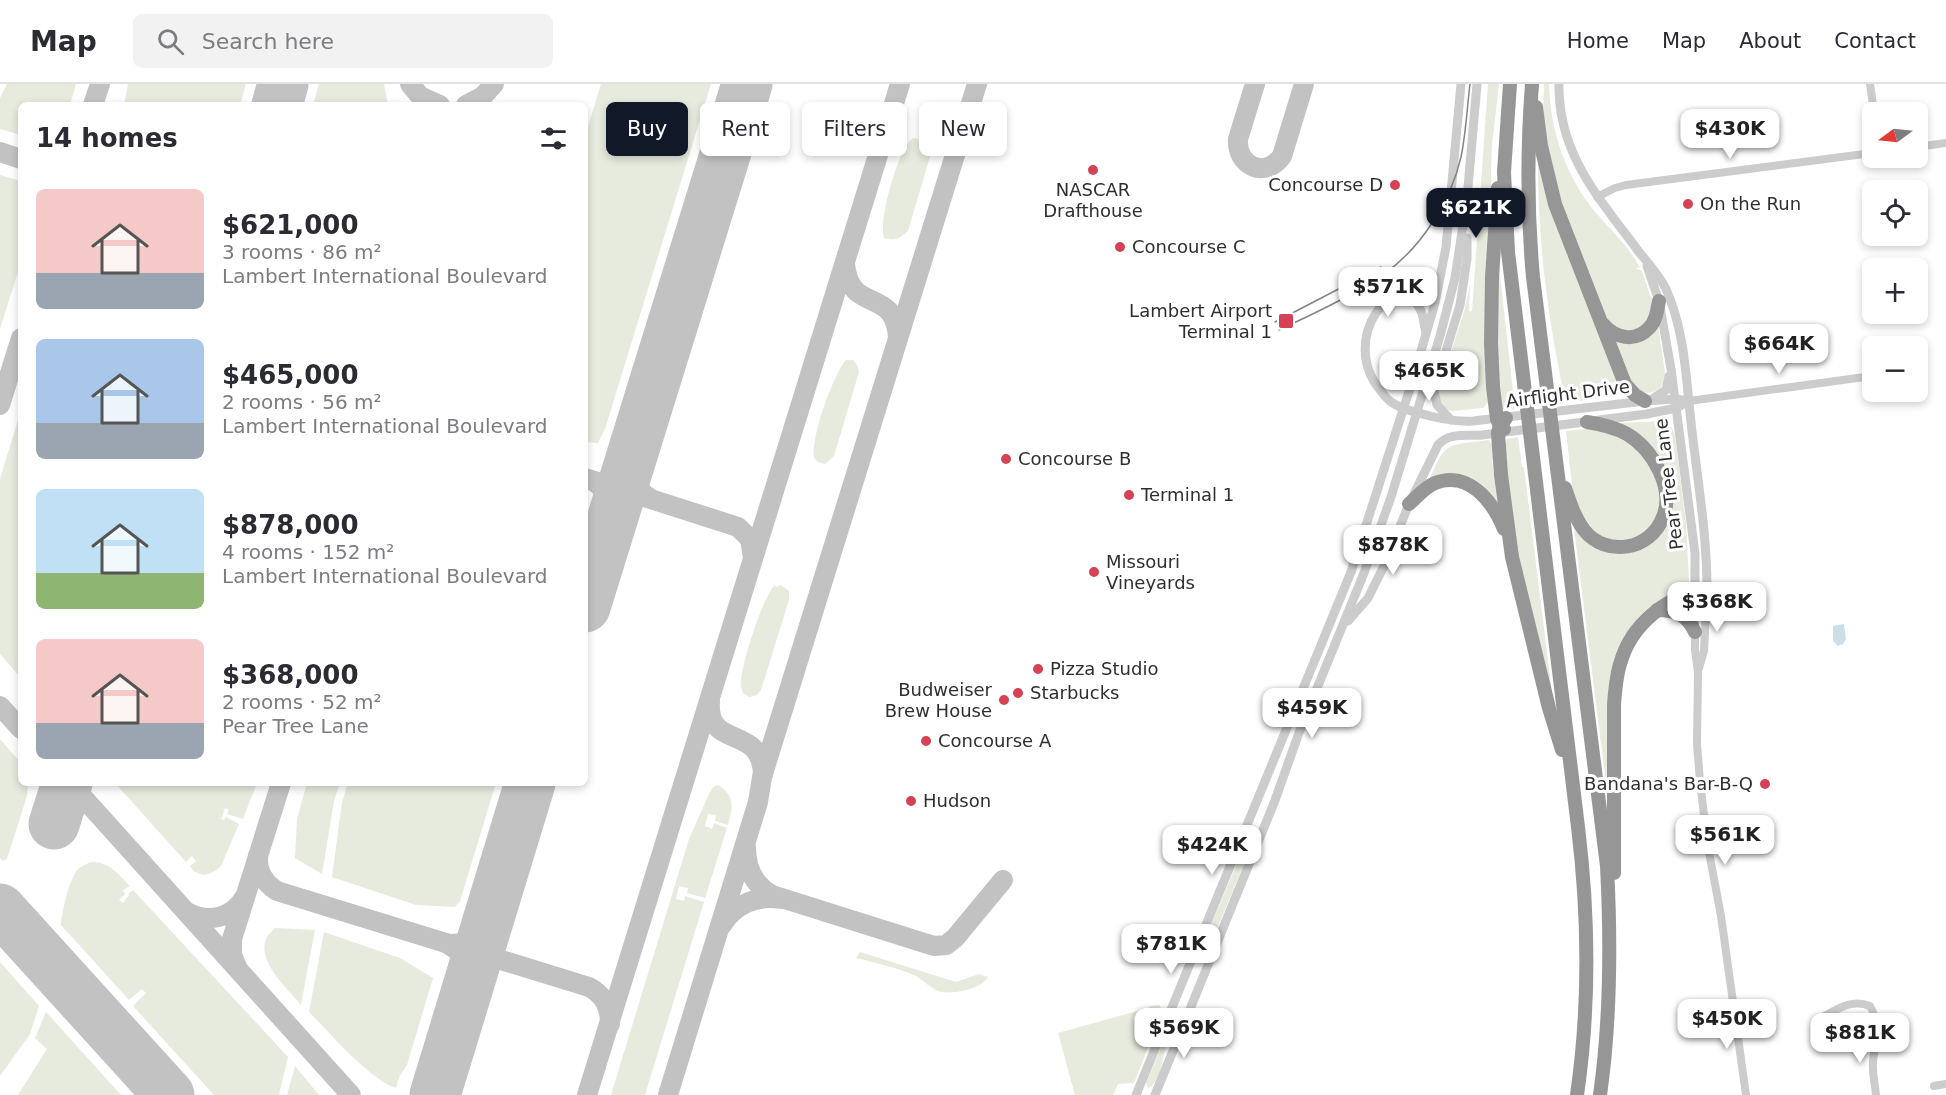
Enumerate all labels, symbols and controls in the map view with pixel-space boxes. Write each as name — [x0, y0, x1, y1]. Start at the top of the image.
search box — [133, 14, 553, 68]
text: Map — [30, 25, 97, 58]
icon: search — [154, 25, 187, 58]
text: Search here — [202, 29, 334, 54]
text: Home — [1567, 29, 1629, 53]
text: Map — [1662, 29, 1706, 53]
text: About — [1739, 29, 1801, 53]
text: Contact — [1834, 29, 1916, 53]
chip: Buy — [606, 102, 688, 156]
chip: Rent — [700, 102, 790, 156]
chip: Filters — [802, 102, 907, 156]
chip: New — [919, 102, 1007, 156]
north arrow — [1862, 102, 1928, 168]
map controls — [1862, 102, 1928, 402]
pin: $430K — [1688, 109, 1772, 160]
text: $430K — [1694, 116, 1766, 140]
icon: filters — [537, 122, 570, 155]
text: 14 homes — [36, 123, 178, 153]
marker: NASCAR Drafthouse — [1086, 163, 1100, 177]
place label: Concourse D — [1268, 174, 1383, 195]
marker: Concourse D — [1388, 178, 1402, 192]
place label: NASCAR Drafthouse — [1043, 179, 1143, 221]
button: locate — [1862, 180, 1928, 246]
pin: $621K — [1434, 188, 1518, 239]
place label: On the Run — [1700, 193, 1801, 214]
text: $621K — [1440, 195, 1512, 219]
marker: On the Run — [1681, 197, 1695, 211]
text: $621,000 — [222, 210, 359, 240]
icon: home — [84, 213, 156, 285]
place label: Concourse C — [1132, 236, 1245, 257]
text: 3 rooms · 86 m² — [222, 240, 382, 264]
marker: Concourse C — [1113, 240, 1127, 254]
button: + — [1862, 258, 1928, 324]
text: Lambert International Boulevard — [222, 264, 547, 288]
pin: $571K — [1346, 267, 1430, 318]
text: $571K — [1352, 274, 1424, 298]
place label: Lambert Airport Terminal 1 — [1129, 300, 1272, 342]
marker: Lambert Airport Terminal 1 — [1277, 312, 1295, 330]
pin: $664K — [1737, 324, 1821, 375]
text: $664K — [1743, 331, 1815, 355]
button: − — [1862, 336, 1928, 402]
pin: $465K — [1387, 351, 1471, 402]
text: $465K — [1393, 358, 1465, 382]
text: $465,000 — [222, 360, 359, 390]
icon: home — [84, 363, 156, 435]
street label: Airflight Drive — [1505, 375, 1631, 412]
text: 2 rooms · 56 m² — [222, 390, 382, 414]
text: Lambert International Boulevard — [222, 414, 547, 438]
street label: Pear Tree Lane — [1650, 417, 1687, 551]
place label: Concourse B — [1018, 448, 1131, 469]
marker: Concourse B — [999, 452, 1013, 466]
place label: Terminal 1 — [1140, 484, 1234, 505]
marker: Terminal 1 — [1122, 488, 1136, 502]
text: $878,000 — [222, 510, 359, 540]
icon: home — [84, 513, 156, 585]
pin: $878K — [1351, 525, 1435, 576]
text: $878K — [1357, 532, 1429, 556]
text: 4 rooms · 152 m² — [222, 540, 394, 564]
place label: Missouri Vineyards — [1106, 551, 1195, 593]
text: Lambert International Boulevard — [222, 564, 547, 588]
marker: Missouri Vineyards — [1087, 565, 1101, 579]
pin: $368K — [1675, 582, 1759, 633]
text: $368K — [1681, 589, 1753, 613]
place label: Pizza Studio — [1050, 658, 1158, 679]
text: $368,000 — [222, 660, 359, 690]
marker: Pizza Studio — [1031, 662, 1045, 676]
icon: home — [84, 663, 156, 735]
place label: Budweiser Brew House — [885, 679, 993, 721]
place label: Starbucks — [1030, 682, 1119, 703]
marker: Starbucks — [1011, 686, 1025, 700]
pin: $459K — [1270, 688, 1354, 739]
text: 2 rooms · 52 m² — [222, 690, 382, 714]
marker: Budweiser Brew House — [997, 693, 1011, 707]
text: $459K — [1276, 695, 1348, 719]
text: Pear Tree Lane — [222, 714, 369, 738]
place label: Concourse A — [938, 730, 1052, 751]
marker: Concourse A — [919, 734, 933, 748]
place label: Bandana's Bar-B-Q — [1584, 773, 1753, 794]
marker: Bandana's Bar-B-Q — [1758, 777, 1772, 791]
place label: Hudson — [923, 790, 991, 811]
marker: Hudson — [904, 794, 918, 808]
pin: $561K — [1683, 815, 1767, 866]
text: $561K — [1689, 822, 1761, 846]
pin: $424K — [1170, 825, 1254, 876]
text: $424K — [1176, 832, 1248, 856]
pin: $781K — [1129, 924, 1213, 975]
text: $781K — [1135, 931, 1207, 955]
pin: $450K — [1685, 999, 1769, 1050]
text: $450K — [1691, 1006, 1763, 1030]
pin: $569K — [1142, 1008, 1226, 1059]
pin: $881K — [1818, 1013, 1902, 1064]
text: $569K — [1148, 1015, 1220, 1039]
text: $881K — [1824, 1020, 1896, 1044]

